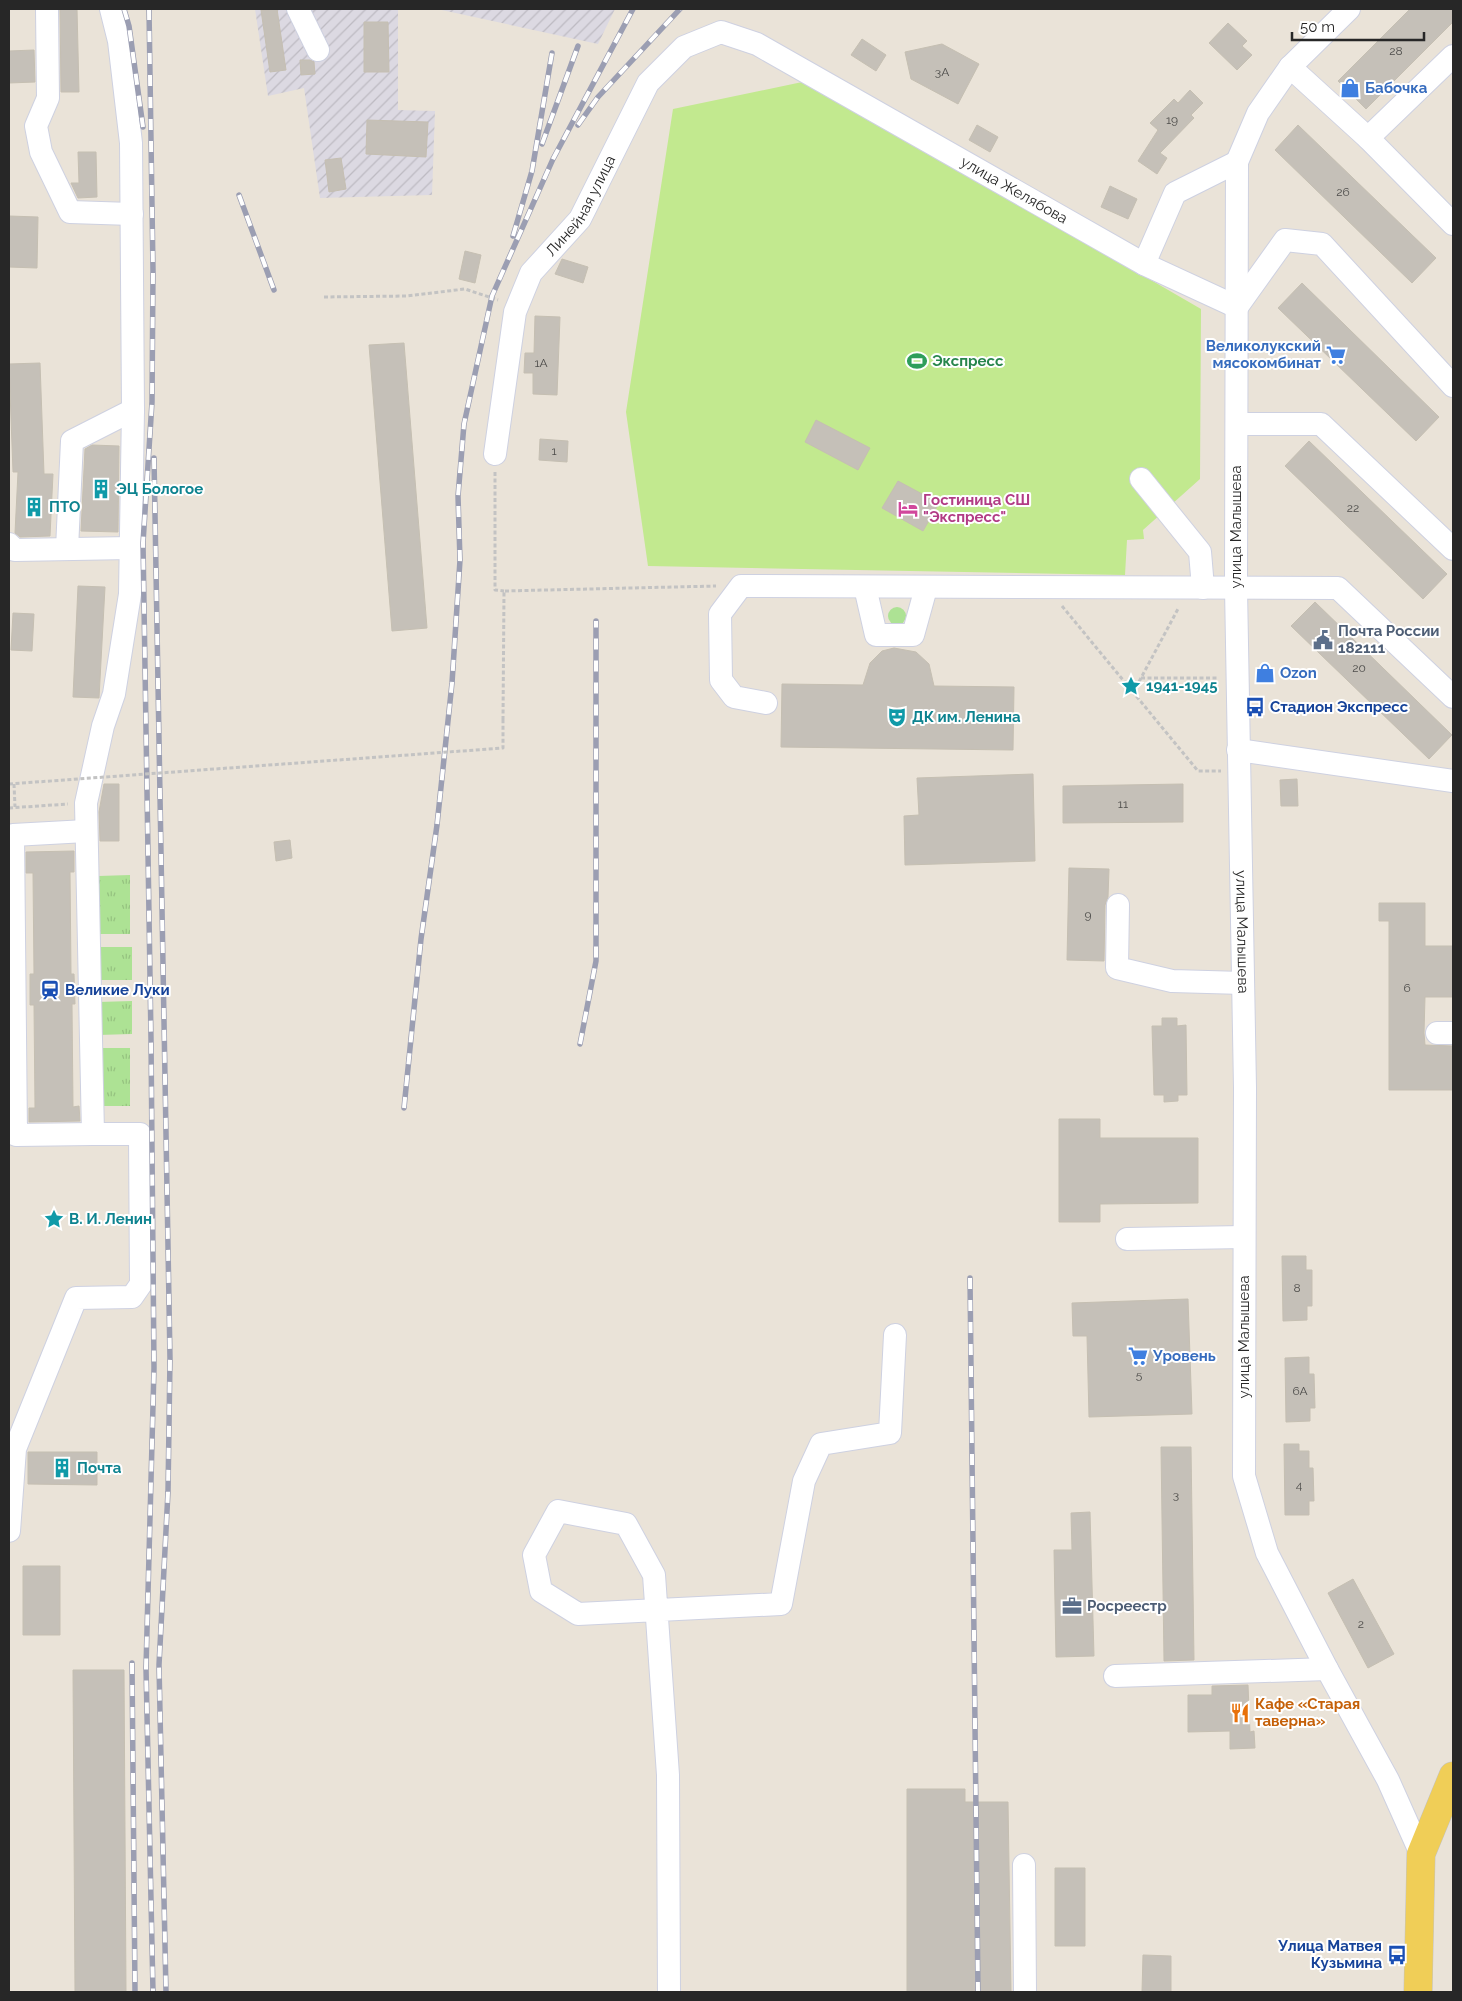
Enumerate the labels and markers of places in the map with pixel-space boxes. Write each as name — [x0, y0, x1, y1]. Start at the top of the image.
shop icon: Бабочка — [1339, 77, 1361, 99]
place label: Бабочка — [1365, 79, 1428, 97]
place label: Великолукский мясокомбинат — [1206, 337, 1322, 372]
supermarket icon: Великолукский мясокомбинат — [1325, 344, 1347, 366]
sports icon: Экспресс — [906, 350, 928, 372]
place label: Экспресс — [932, 352, 1004, 370]
building icon: ЭЦ Бологое — [90, 478, 112, 500]
place label: ЭЦ Бологое — [116, 480, 203, 498]
place label: Гостиница СШ "Экспресс" — [923, 491, 1030, 526]
building icon: ПТО — [23, 496, 45, 518]
place label: ПТО — [49, 498, 80, 516]
hotel icon: Гостиница СШ "Экспресс" — [897, 498, 919, 520]
place label: Почта России 182111 — [1338, 622, 1440, 657]
public building icon: Почта России 182111 — [1312, 629, 1334, 651]
shop icon: Ozon — [1254, 662, 1276, 684]
place label: Ozon — [1280, 664, 1317, 682]
place icon: 1941-1945 — [1120, 675, 1142, 697]
place label: 1941-1945 — [1146, 677, 1218, 695]
bus stop icon: Стадион Экспресс — [1244, 696, 1266, 718]
place label: Стадион Экспресс — [1270, 698, 1409, 716]
theatre icon: ДК им. Ленина — [886, 706, 908, 728]
place label: ДК им. Ленина — [912, 708, 1021, 726]
station icon: Великие Луки — [39, 979, 61, 1001]
place label: Великие Луки — [65, 981, 170, 999]
place icon: В. И. Ленин — [43, 1208, 65, 1230]
place label: В. И. Ленин — [69, 1210, 152, 1228]
supermarket icon: Уровень — [1127, 1345, 1149, 1367]
place label: Уровень — [1152, 1347, 1216, 1365]
building icon: Почта — [51, 1457, 73, 1479]
place label: Почта — [77, 1459, 122, 1477]
office icon: Росреестр — [1061, 1595, 1083, 1617]
place label: Росреестр — [1087, 1597, 1167, 1615]
place label: Кафе «Старая таверна» — [1255, 1695, 1360, 1730]
restaurant icon: Кафе «Старая таверна» — [1229, 1702, 1251, 1724]
place label: Улица Матвея Кузьмина — [1277, 1937, 1382, 1972]
bus stop icon: Улица Матвея Кузьмина — [1386, 1944, 1408, 1966]

